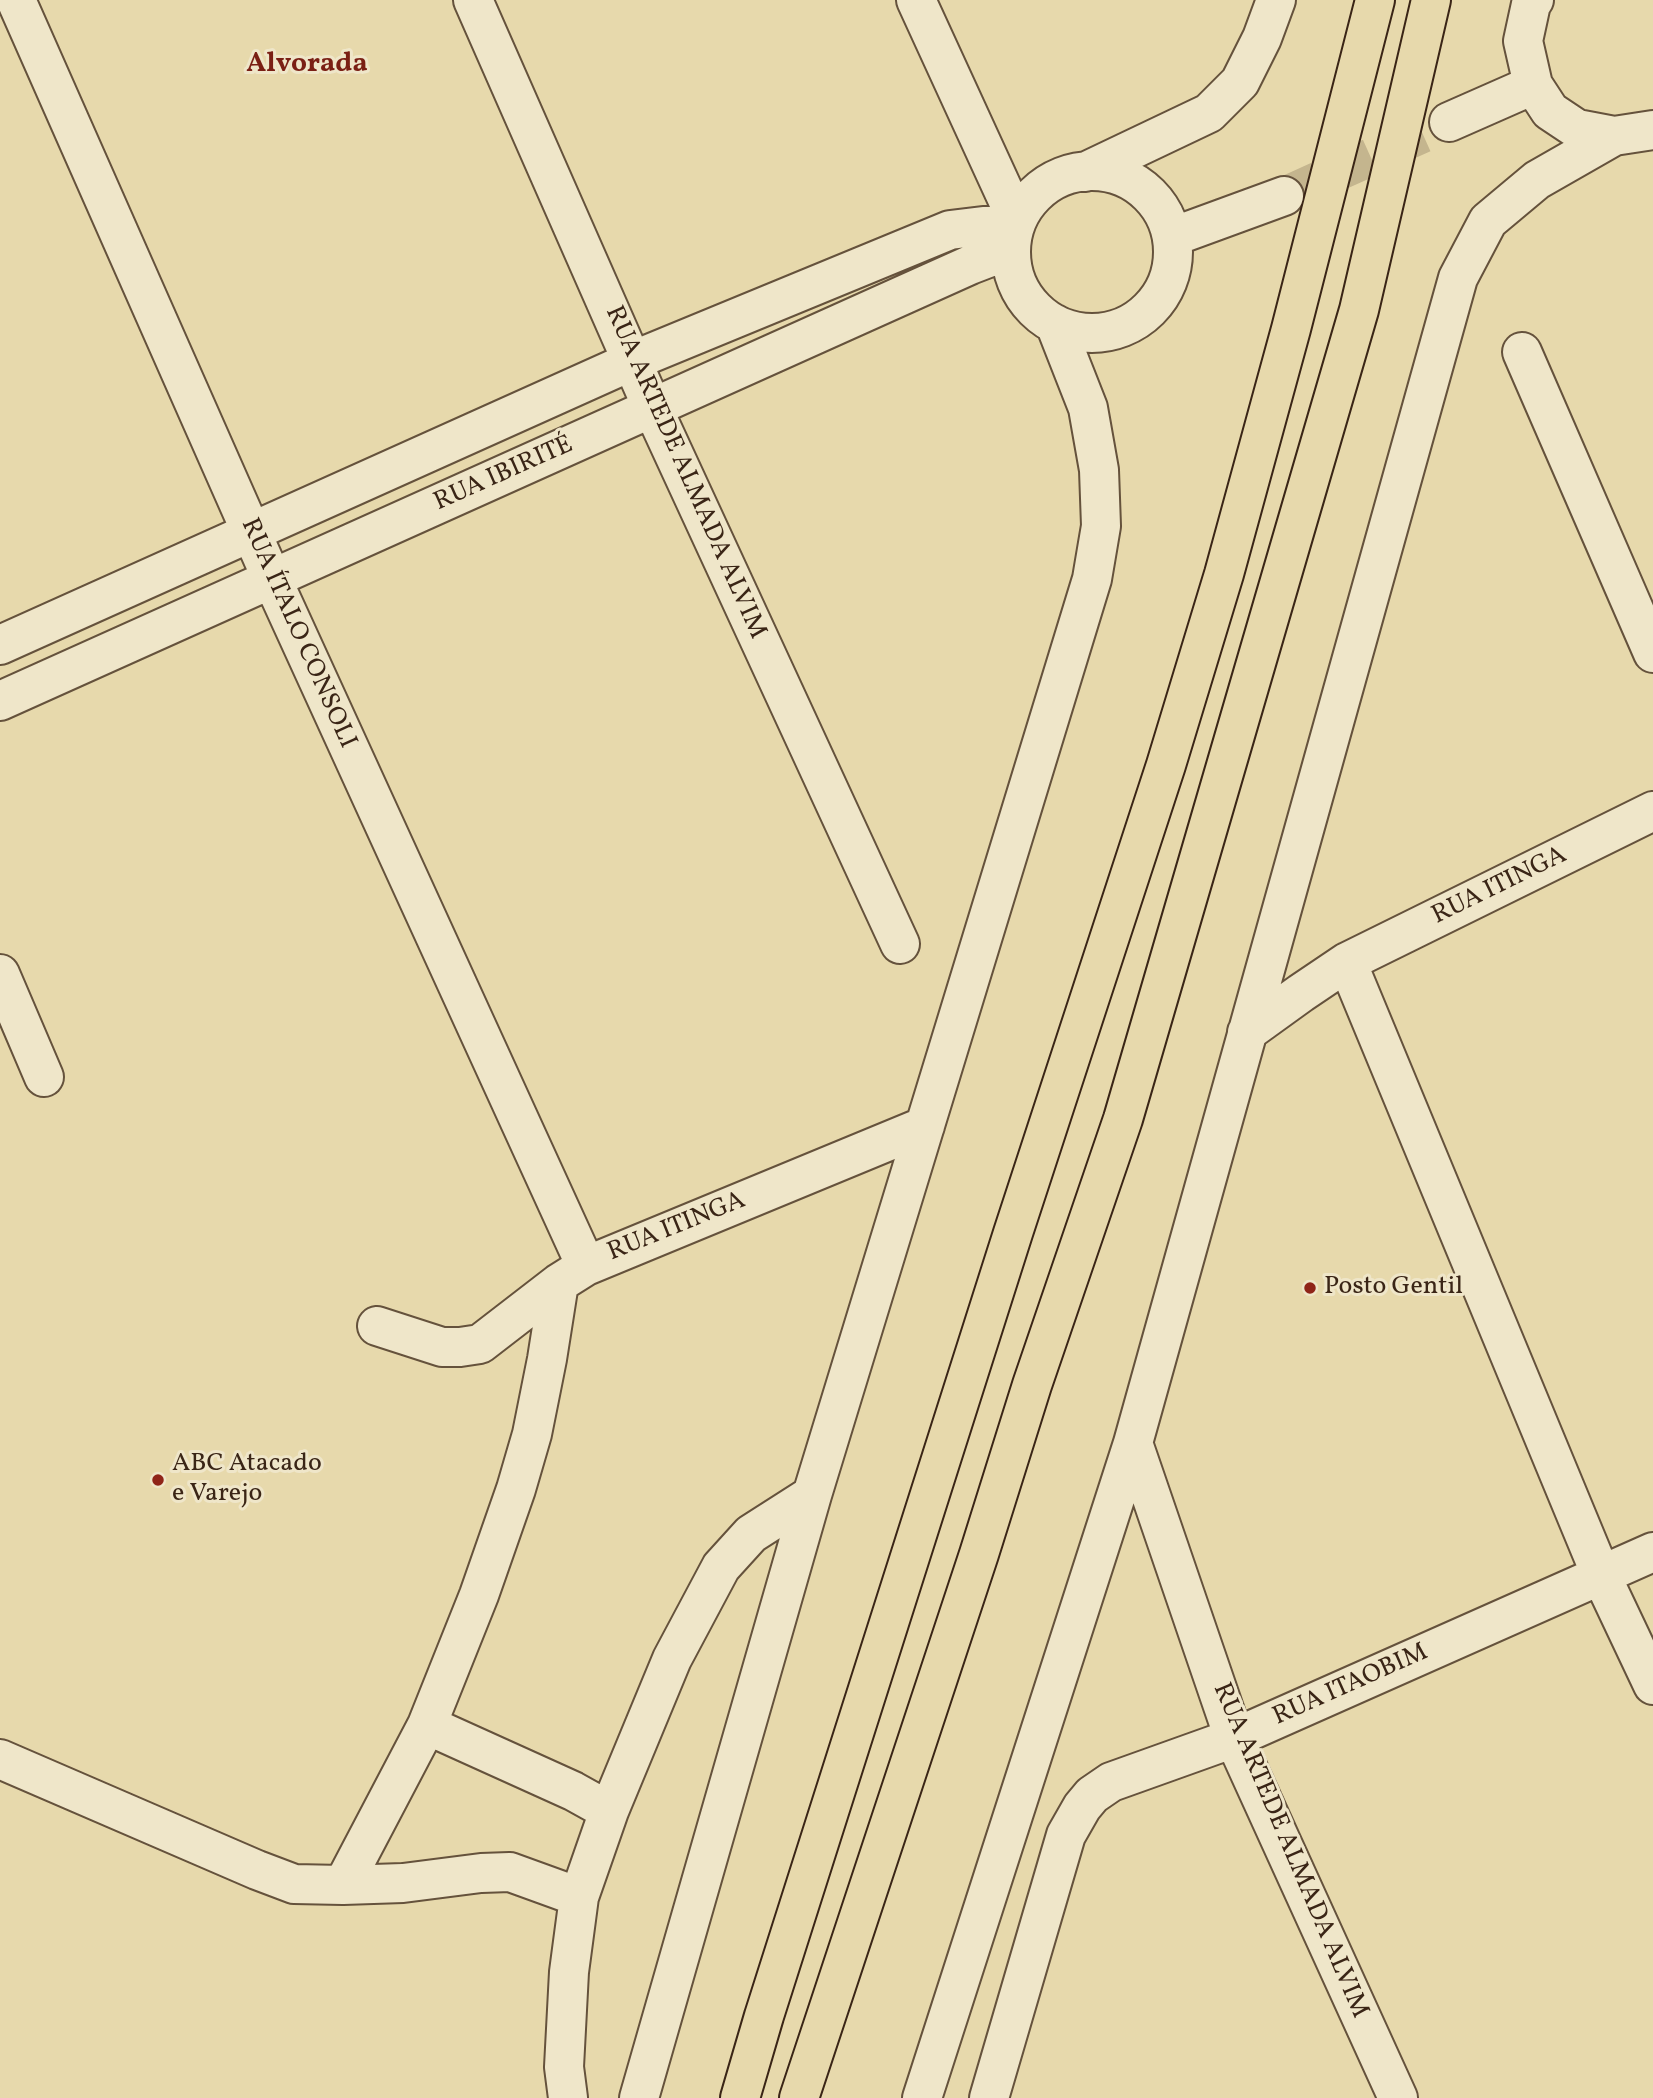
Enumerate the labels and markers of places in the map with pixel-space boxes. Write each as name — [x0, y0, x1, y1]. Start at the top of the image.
place label: Posto Gentil — [1324, 1272, 1463, 1304]
marker: Posto Gentil — [1302, 1280, 1318, 1296]
place label: ABC Atacado e Varejo — [172, 1449, 322, 1510]
marker: ABC Atacado e Varejo — [150, 1472, 166, 1488]

